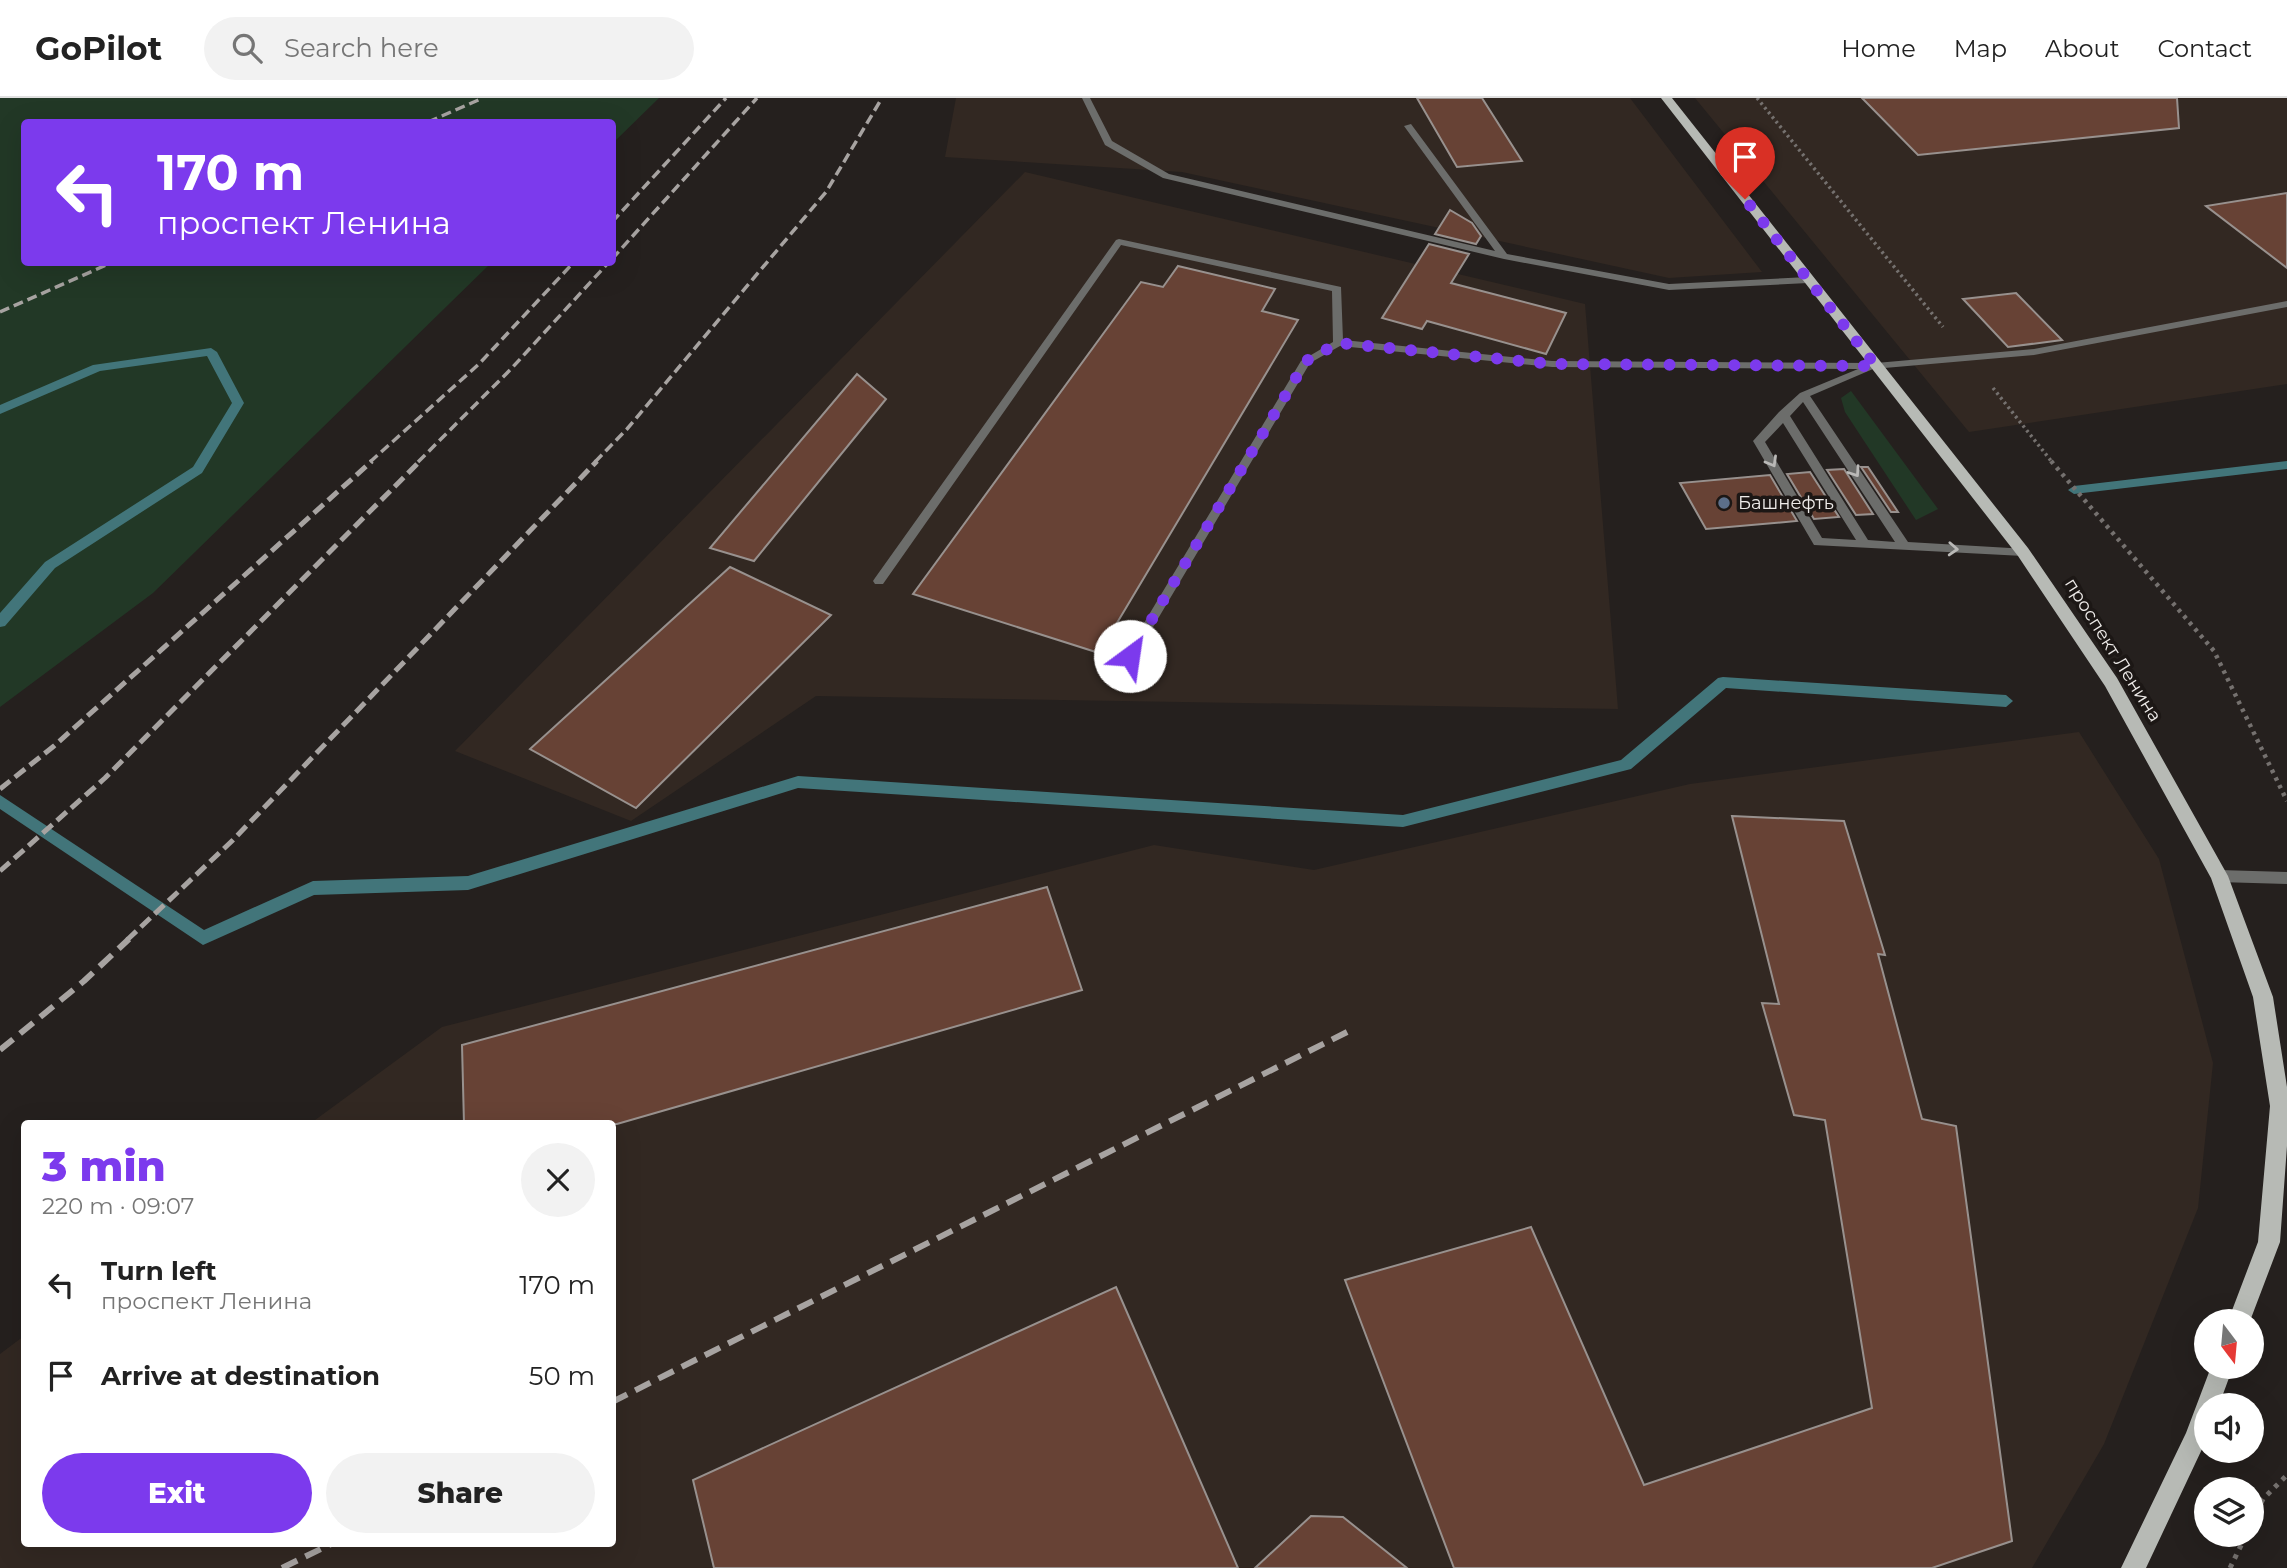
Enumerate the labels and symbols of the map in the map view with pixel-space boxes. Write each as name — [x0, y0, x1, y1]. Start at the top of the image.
pin — [1715, 127, 1775, 199]
one-way arrow — [1763, 455, 1776, 468]
one-way arrow — [1847, 465, 1860, 478]
place label: Башнефть — [1738, 492, 1834, 514]
marker: Башнефть — [1716, 495, 1732, 511]
one-way arrow — [1948, 541, 1959, 556]
street label: проспект Ленина — [2060, 574, 2166, 726]
position arrow — [1093, 619, 1167, 693]
north arrow — [2194, 1309, 2264, 1379]

